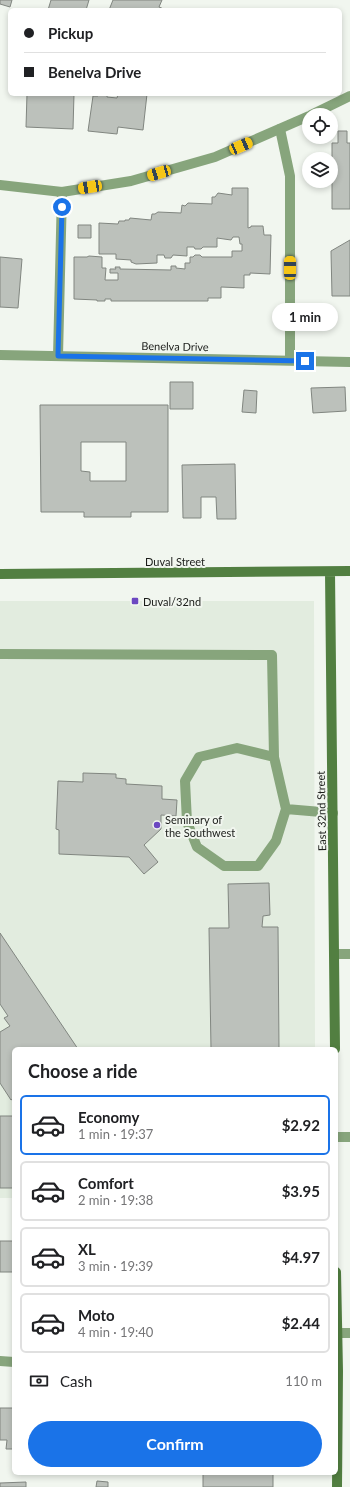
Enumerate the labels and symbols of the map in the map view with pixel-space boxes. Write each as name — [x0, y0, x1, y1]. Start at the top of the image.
car — [228, 136, 254, 156]
car — [146, 164, 172, 182]
car — [77, 179, 103, 195]
route start — [53, 198, 71, 216]
car — [284, 256, 296, 280]
callout: 1 min — [272, 303, 338, 331]
street label: Benelva Drive — [141, 339, 209, 353]
route end — [296, 352, 314, 370]
street label: Duval Street — [145, 555, 205, 568]
place label: Duval/32nd — [143, 595, 201, 608]
marker: Duval/32nd — [130, 596, 140, 606]
street label: East 32nd Street — [314, 771, 328, 851]
place label: Seminary of the Southwest — [165, 813, 235, 839]
marker: Seminary of the Southwest — [152, 820, 162, 830]

